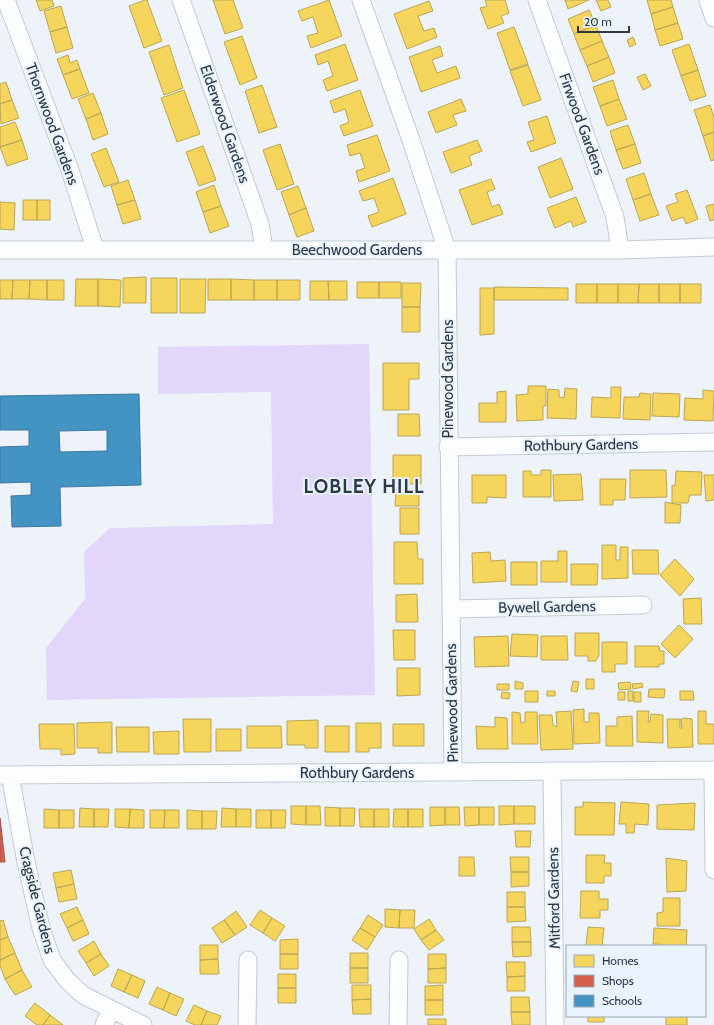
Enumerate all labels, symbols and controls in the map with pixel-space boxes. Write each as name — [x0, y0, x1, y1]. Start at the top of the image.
scale bar — [578, 8, 629, 34]
text: 20 m — [584, 14, 612, 29]
street label: Thornwood Gardens — [22, 60, 82, 188]
street label: Elderwood Gardens — [196, 62, 254, 186]
street label: Firwood Gardens — [555, 71, 609, 177]
street label: Beechwood Gardens — [292, 241, 422, 259]
street label: Pinewood Gardens — [439, 319, 457, 439]
street label: Rothbury Gardens — [524, 435, 638, 455]
district label: LOBLEY HILL — [304, 475, 424, 498]
street label: Bywell Gardens — [498, 597, 596, 617]
street label: Pinewood Gardens — [442, 643, 462, 763]
street label: Rothbury Gardens — [300, 764, 414, 782]
street label: Cragside Gardens — [15, 845, 59, 955]
street label: Mitford Gardens — [544, 847, 564, 949]
legend — [566, 945, 706, 1017]
text: Homes — [602, 953, 639, 968]
text: Shops — [602, 973, 634, 988]
text: Schools — [602, 993, 642, 1008]

